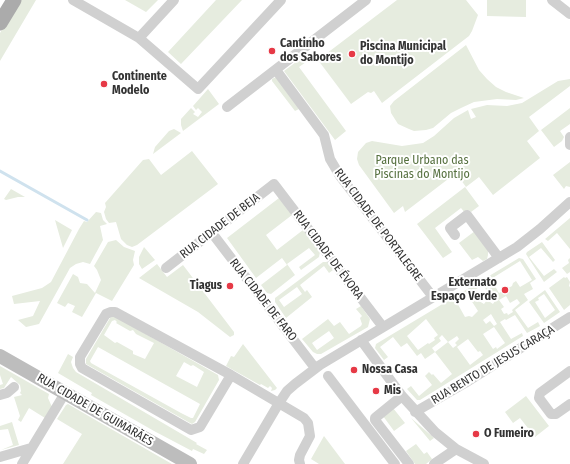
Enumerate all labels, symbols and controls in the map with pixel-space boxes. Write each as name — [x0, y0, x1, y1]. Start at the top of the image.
place label: Cantinho dos Sabores — [280, 37, 341, 65]
place label: Piscina Municipal do Montijo — [360, 40, 446, 68]
marker: Cantinho dos Sabores — [267, 46, 277, 56]
marker: Piscina Municipal do Montijo — [347, 49, 357, 59]
place label: Continente Modelo — [112, 70, 167, 98]
marker: Continente Modelo — [99, 79, 109, 89]
park label: Parque Urbano das Piscinas do Montijo — [374, 154, 470, 182]
street label: RUA CIDADE DE PORTALEGRE — [331, 166, 425, 284]
street label: RUA CIDADE DE BEJA — [177, 190, 263, 262]
street label: RUA CIDADE DE ÉVORA — [290, 208, 366, 302]
street label: RUA CIDADE DE FARO — [226, 256, 300, 344]
place label: Externato Espaço Verde — [431, 276, 497, 304]
place label: Tiagus — [190, 279, 222, 293]
marker: Tiagus — [225, 281, 235, 291]
marker: Externato Espaço Verde — [500, 285, 510, 295]
street label: RUA BENTO DE JESUS CARAÇA — [429, 323, 557, 407]
place label: Nossa Casa — [362, 363, 418, 377]
marker: Nossa Casa — [349, 365, 359, 375]
street label: RUA CIDADE DE GUIMARÃES — [34, 371, 156, 449]
place label: Mis — [384, 384, 401, 398]
marker: Mis — [371, 386, 381, 396]
place label: O Fumeiro — [484, 427, 534, 441]
marker: O Fumeiro — [471, 429, 481, 439]

